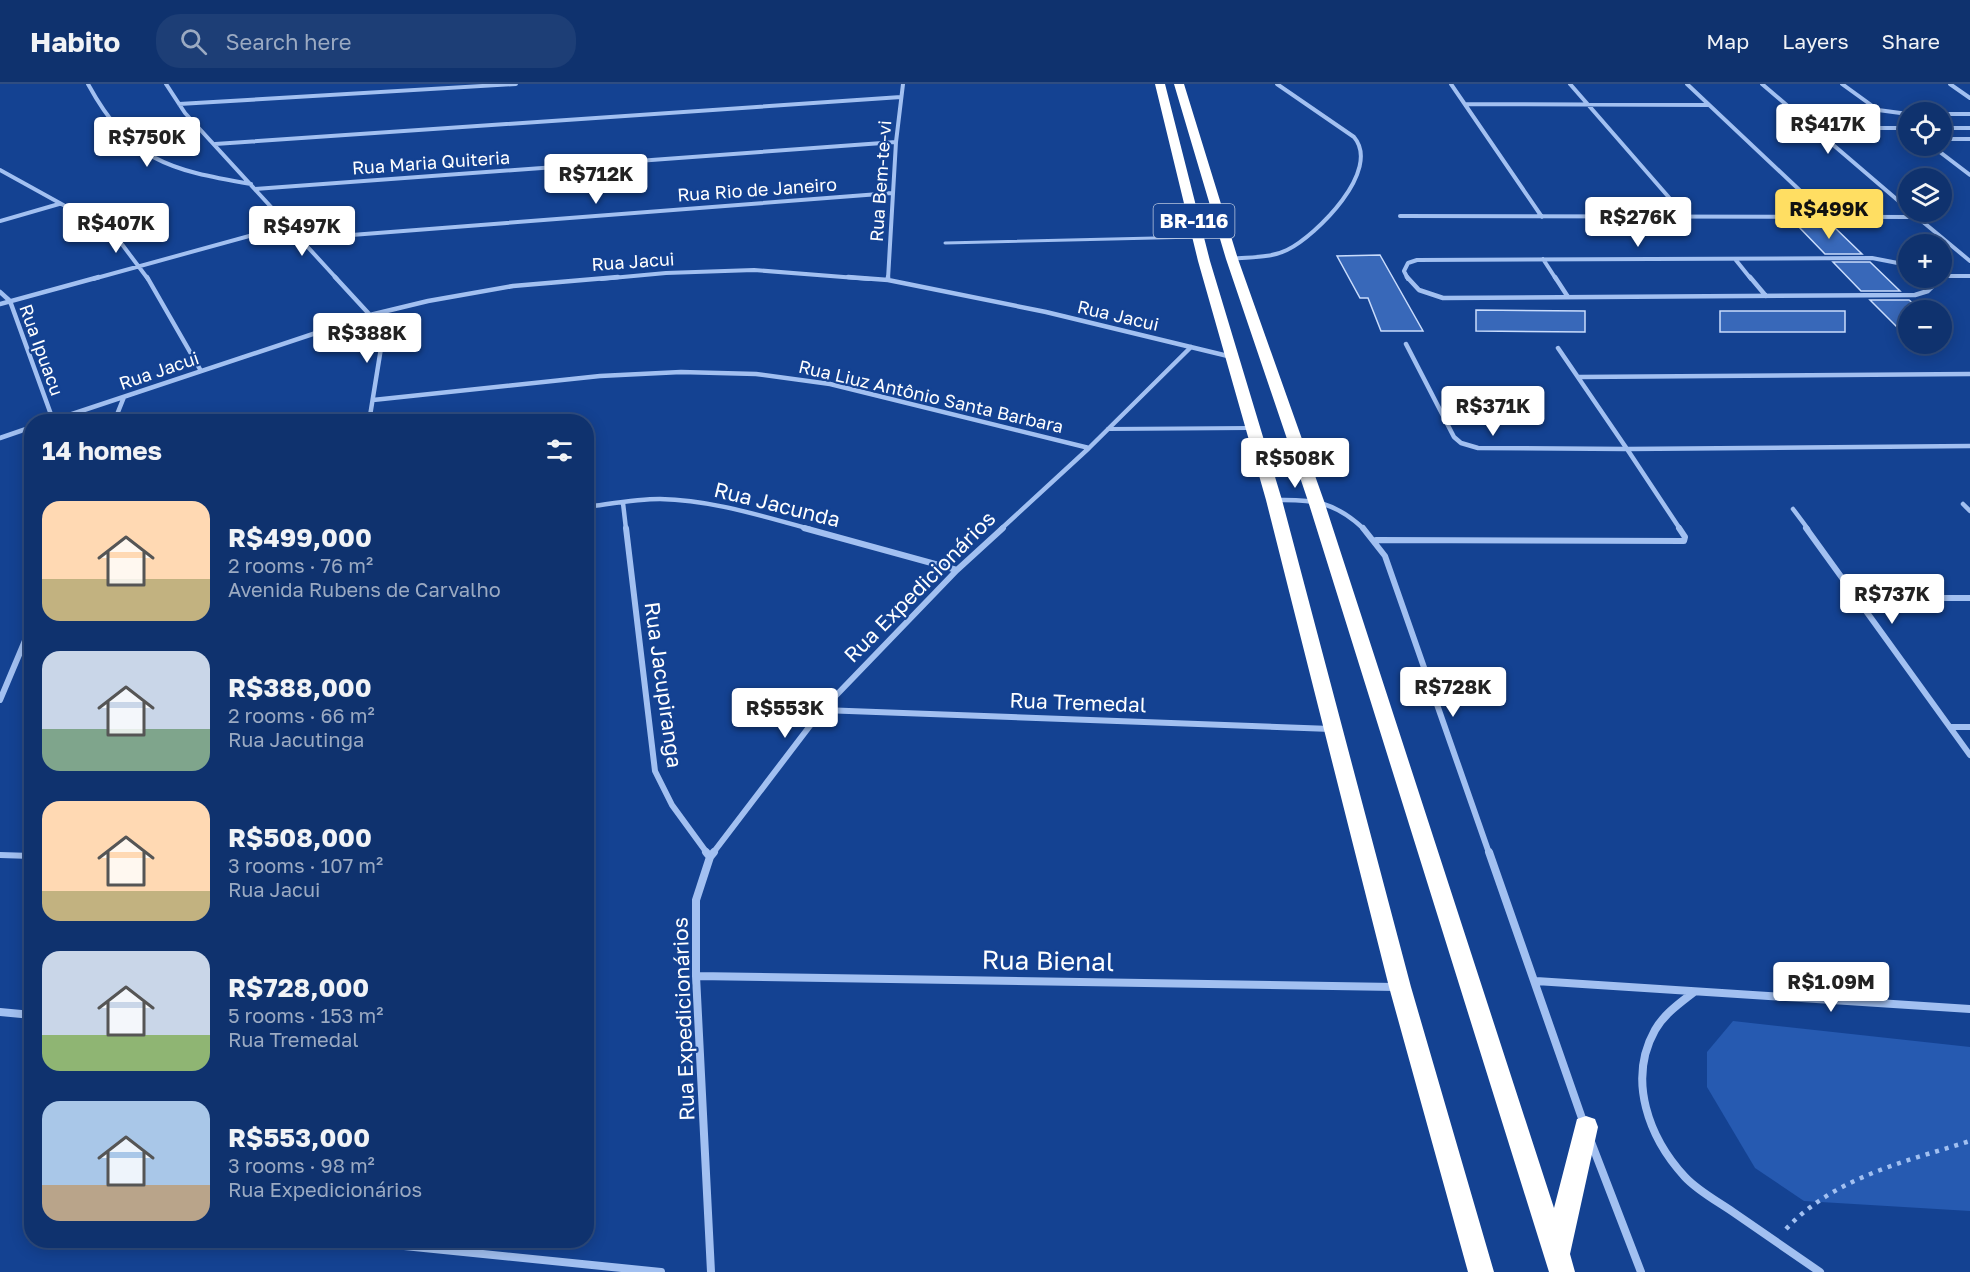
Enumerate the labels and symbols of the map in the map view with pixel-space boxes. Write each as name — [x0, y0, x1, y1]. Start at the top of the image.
pin: R$417K — [1779, 104, 1877, 155]
pin: R$750K — [98, 117, 196, 168]
street label: Rua Bem-te-vi — [865, 119, 895, 242]
street label: Rua Maria Quiteria — [351, 146, 511, 178]
pin: R$712K — [547, 154, 645, 205]
street label: Rua Rio de Janeiro — [676, 172, 837, 206]
pin: R$499K — [1780, 189, 1878, 240]
pin: R$276K — [1589, 197, 1687, 248]
pin: R$407K — [67, 203, 165, 254]
road number: BR-116 — [1154, 204, 1234, 238]
pin: R$497K — [253, 206, 351, 257]
street label: Rua Jacui — [591, 247, 675, 275]
street label: Rua Jacui — [1075, 295, 1161, 335]
street label: Rua Ipuacu — [15, 301, 69, 398]
pin: R$388K — [318, 313, 416, 364]
street label: Rua Jacui — [116, 346, 202, 394]
street label: Rua Liuz Antônio Santa Barbara — [797, 355, 1066, 437]
pin: R$371K — [1444, 386, 1542, 437]
pin: R$508K — [1246, 438, 1344, 489]
street label: Rua Jacunda — [711, 476, 843, 532]
street label: Rua Expedicionários — [838, 505, 1000, 667]
pin: R$737K — [1843, 574, 1941, 625]
street label: Rua Jacupiranga — [639, 600, 689, 770]
pin: R$728K — [1404, 667, 1502, 718]
street label: Rua Tremedal — [1009, 687, 1147, 717]
pin: R$553K — [736, 688, 834, 739]
street label: Rua Expedicionários — [666, 917, 700, 1121]
street label: Rua Bienal — [981, 944, 1115, 977]
pin: R$1.09M — [1776, 962, 1886, 1013]

